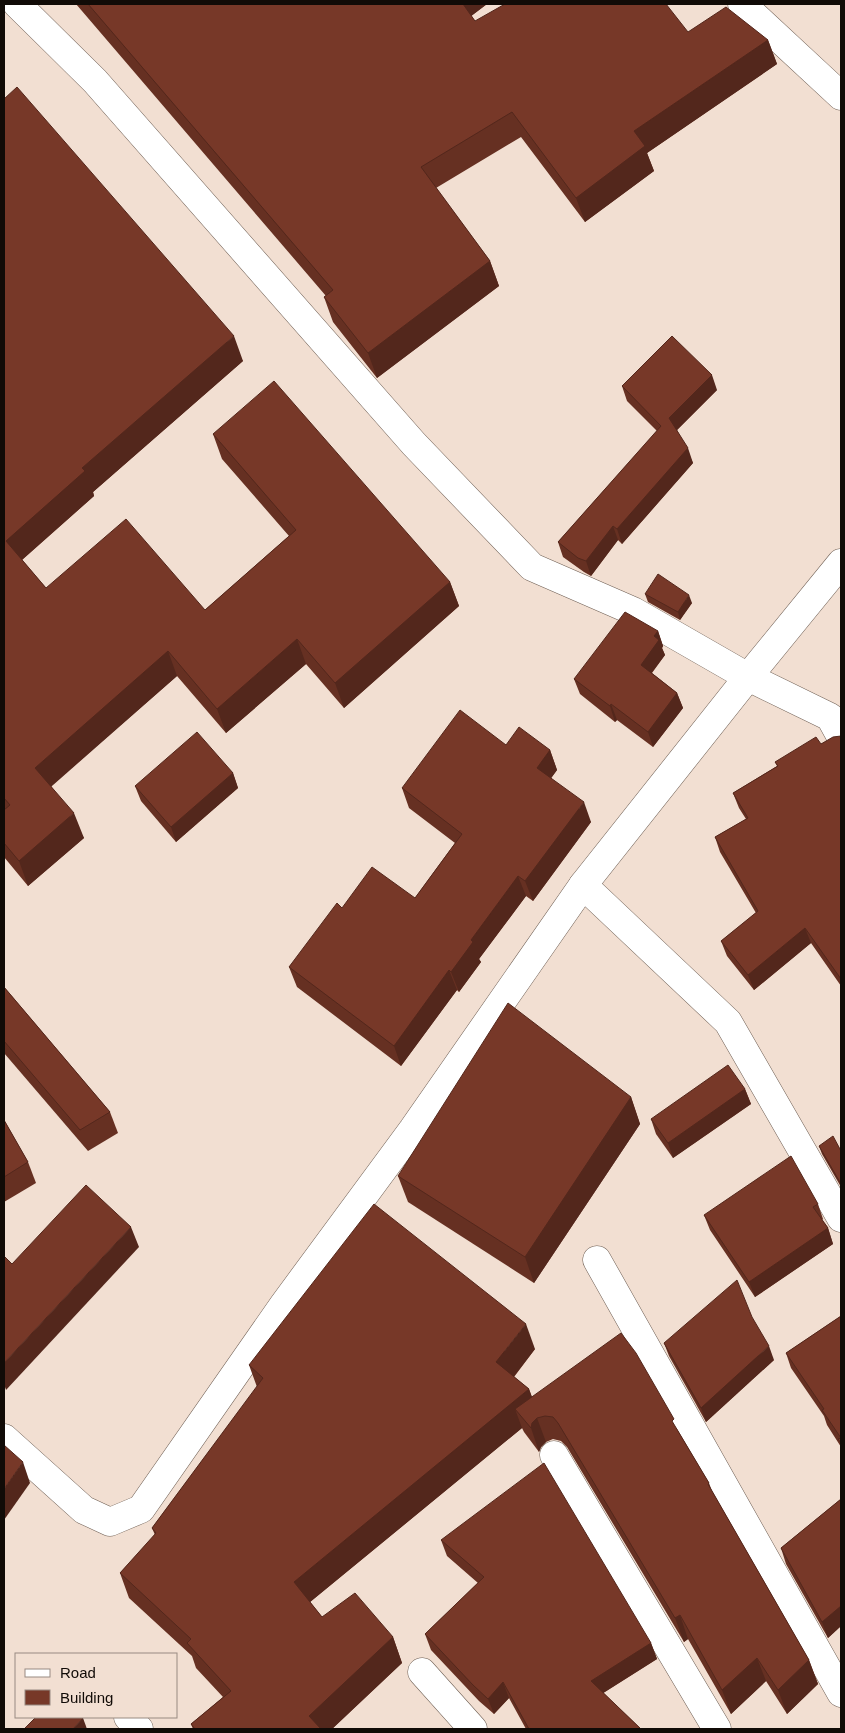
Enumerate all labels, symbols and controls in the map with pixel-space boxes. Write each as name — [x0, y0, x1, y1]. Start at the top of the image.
legend — [15, 1653, 178, 1718]
text: Road — [60, 1664, 96, 1681]
text: Building — [60, 1689, 113, 1706]

